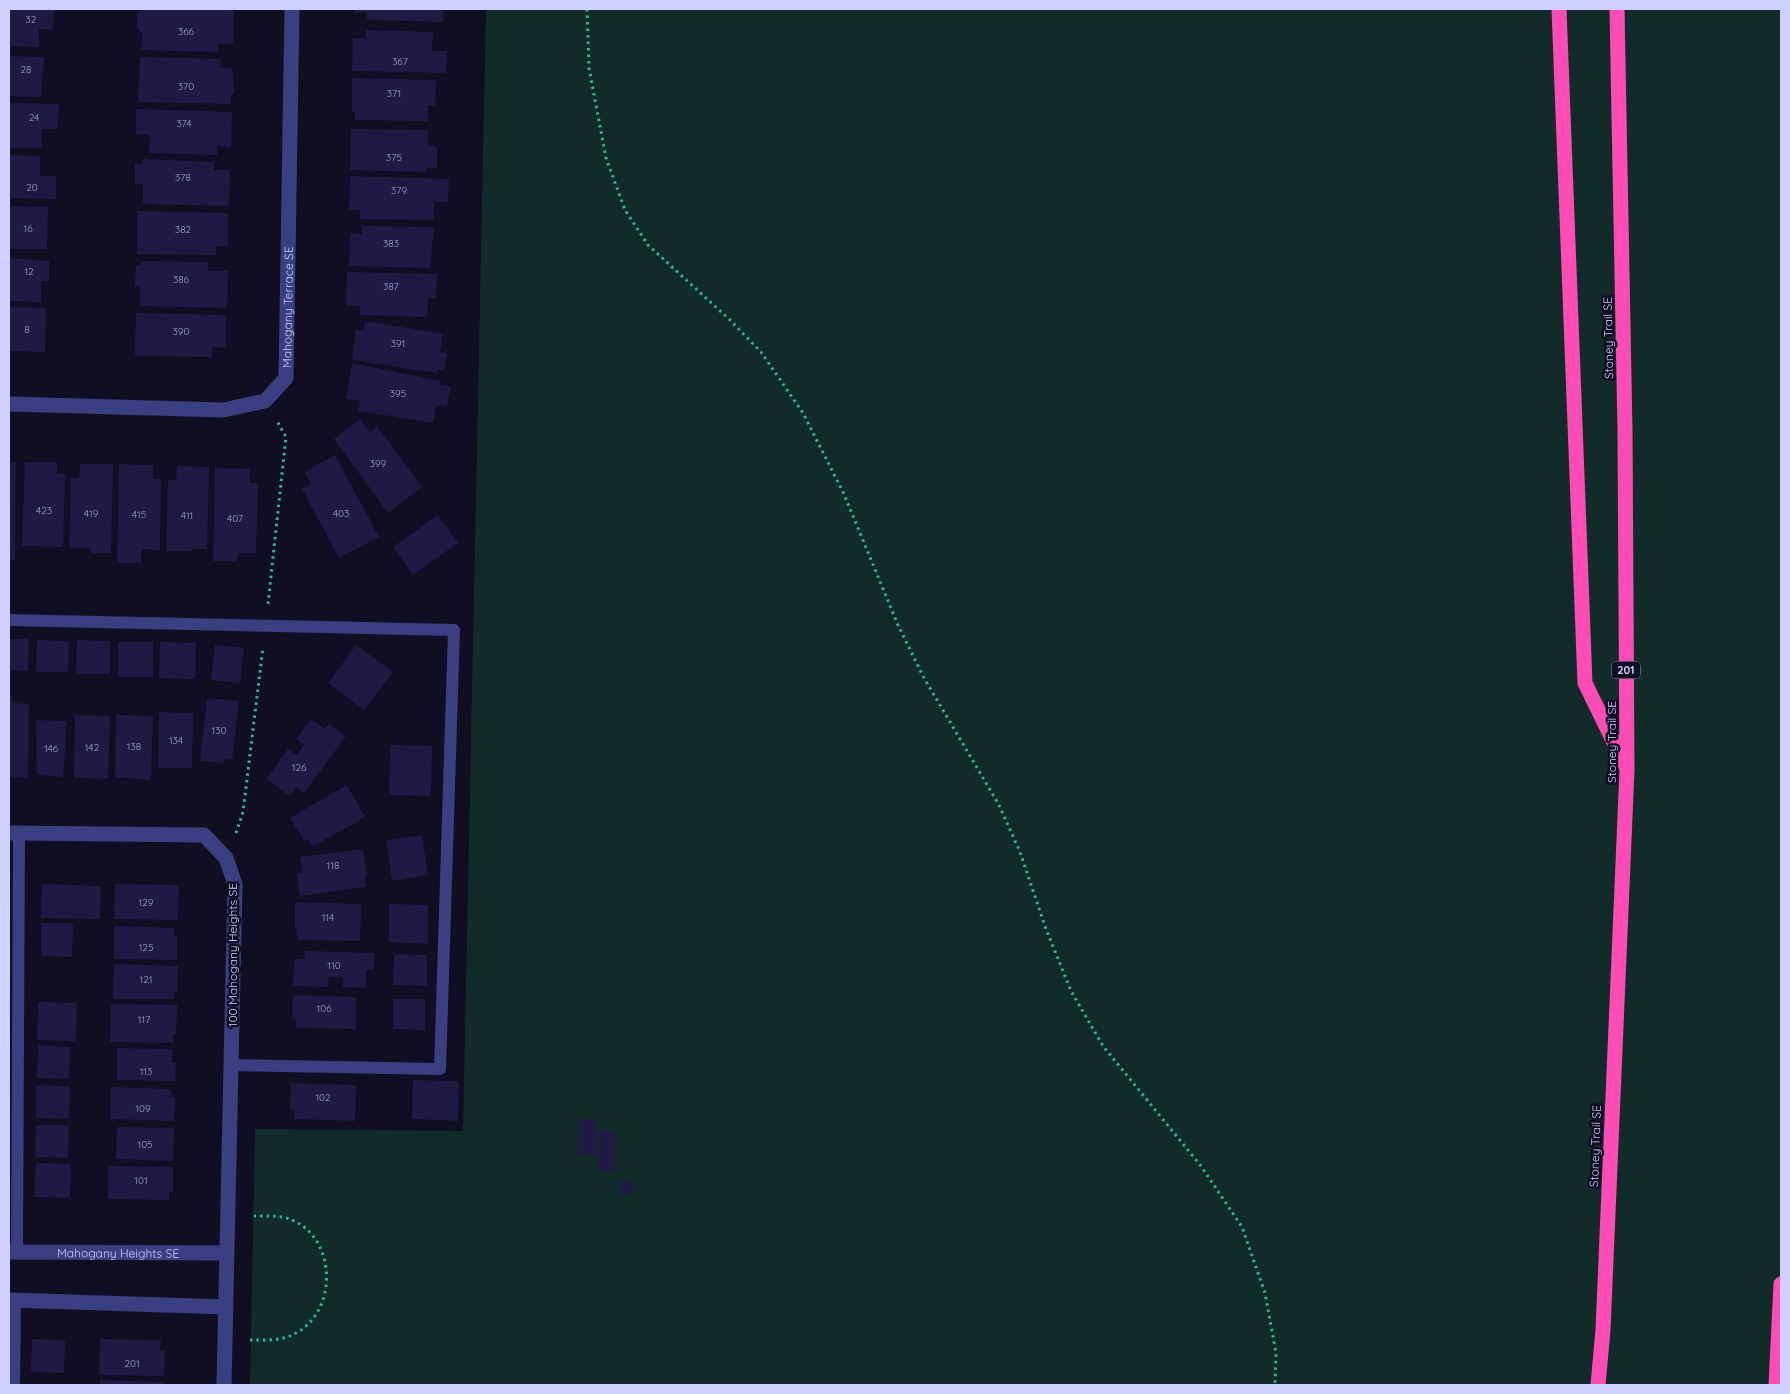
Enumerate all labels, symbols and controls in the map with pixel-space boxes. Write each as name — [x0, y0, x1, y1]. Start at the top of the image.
house number: 32 — [26, 13, 37, 26]
house number: 366 — [178, 25, 195, 38]
house number: 367 — [392, 55, 408, 68]
house number: 28 — [21, 63, 31, 76]
house number: 370 — [178, 80, 194, 93]
house number: 371 — [387, 87, 401, 100]
house number: 24 — [29, 111, 39, 124]
house number: 374 — [176, 117, 192, 130]
house number: 375 — [386, 151, 402, 164]
house number: 378 — [175, 171, 191, 184]
house number: 20 — [26, 181, 38, 194]
house number: 379 — [391, 184, 407, 197]
house number: 16 — [23, 222, 33, 235]
house number: 382 — [175, 223, 192, 236]
house number: 383 — [383, 237, 399, 250]
street label: Mahogany Terrace SE — [279, 246, 296, 368]
house number: 12 — [24, 265, 34, 278]
house number: 386 — [173, 273, 190, 286]
house number: 387 — [383, 280, 399, 293]
street label: Stoney Trail SE — [1600, 297, 1616, 379]
house number: 8 — [24, 323, 30, 336]
house number: 390 — [173, 325, 189, 338]
house number: 391 — [391, 337, 405, 350]
house number: 395 — [390, 387, 406, 400]
house number: 399 — [370, 457, 387, 470]
house number: 423 — [36, 504, 52, 517]
house number: 419 — [84, 507, 99, 520]
house number: 403 — [333, 507, 349, 520]
house number: 415 — [132, 508, 146, 521]
house number: 411 — [181, 509, 193, 522]
house number: 407 — [227, 512, 243, 525]
road number: 201 — [1612, 662, 1640, 678]
street label: Stoney Trail SE — [1604, 701, 1619, 783]
house number: 130 — [212, 724, 226, 737]
house number: 134 — [169, 734, 183, 747]
house number: 138 — [127, 740, 141, 753]
house number: 142 — [85, 741, 100, 754]
house number: 146 — [44, 742, 59, 755]
house number: 126 — [292, 761, 307, 774]
house number: 118 — [327, 859, 339, 872]
street label: 100 Mahogany Heights SE — [225, 883, 240, 1027]
house number: 129 — [139, 896, 154, 909]
house number: 114 — [322, 911, 334, 924]
house number: 125 — [139, 941, 153, 954]
house number: 110 — [327, 959, 341, 972]
house number: 121 — [140, 973, 152, 986]
house number: 106 — [316, 1002, 332, 1015]
house number: 117 — [138, 1013, 150, 1026]
house number: 113 — [140, 1065, 152, 1078]
house number: 102 — [315, 1091, 331, 1104]
house number: 109 — [135, 1102, 151, 1115]
street label: Stoney Trail SE — [1586, 1104, 1604, 1187]
house number: 105 — [137, 1138, 153, 1151]
house number: 101 — [134, 1174, 148, 1187]
street label: Mahogany Heights SE — [57, 1245, 179, 1260]
house number: 201 — [124, 1357, 140, 1370]

